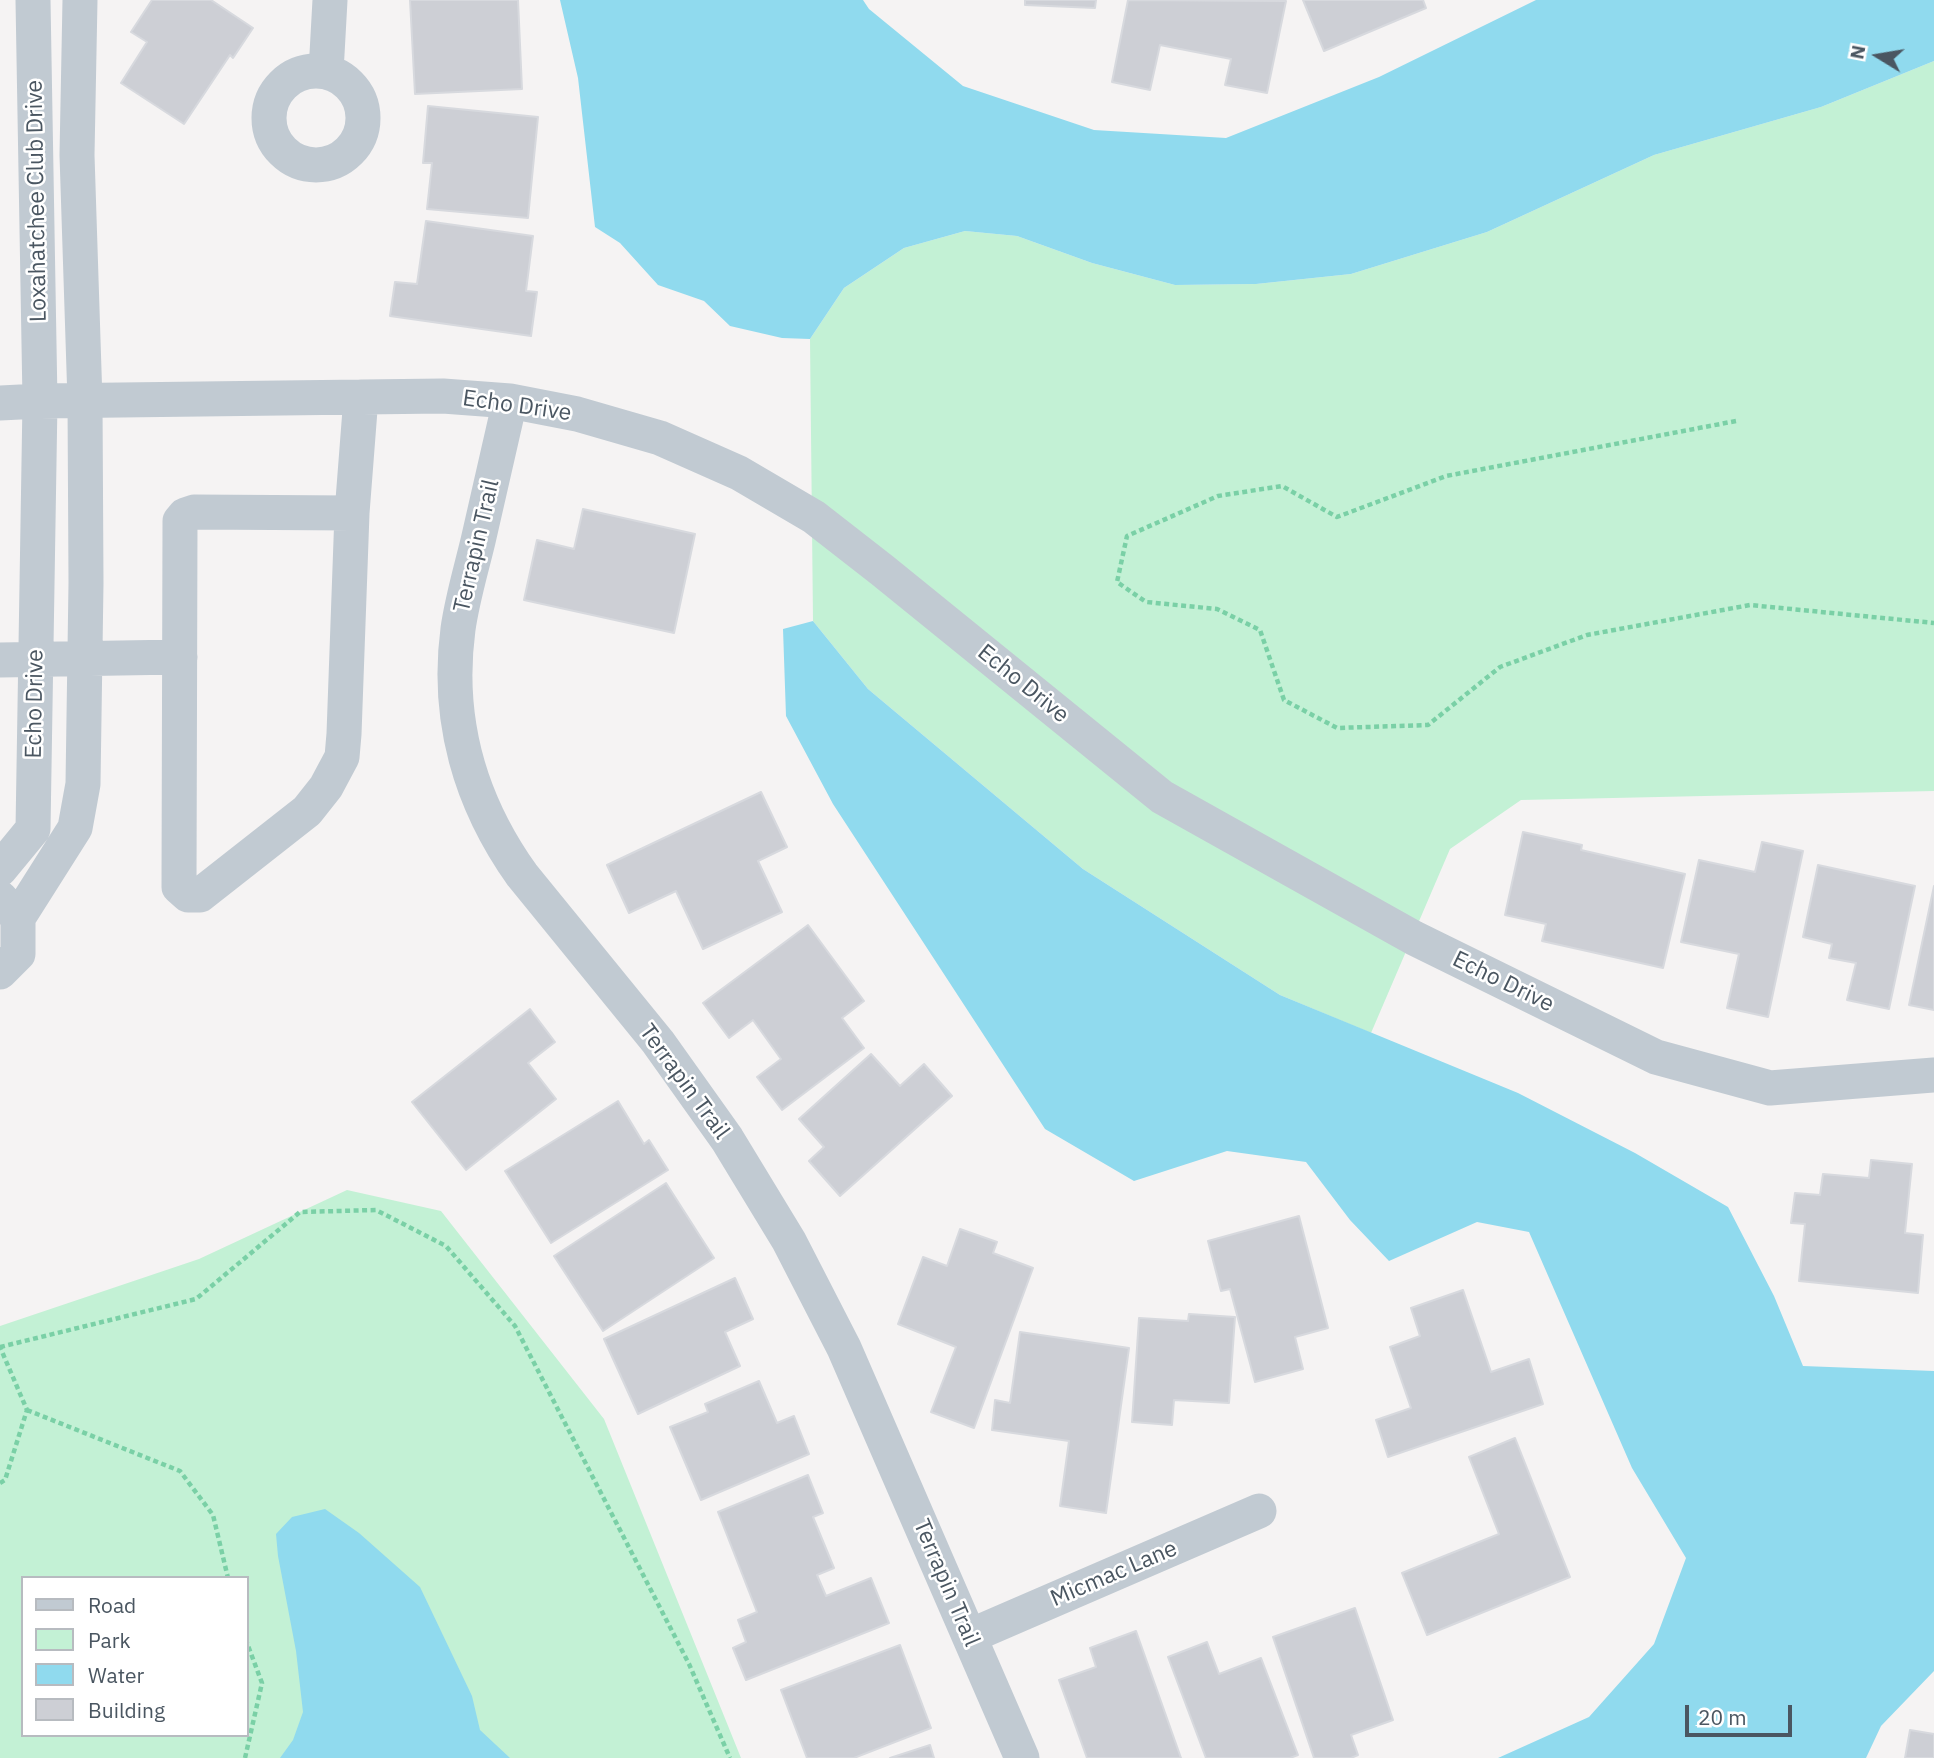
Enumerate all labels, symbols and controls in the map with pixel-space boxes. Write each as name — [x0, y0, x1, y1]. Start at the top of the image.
north arrow — [1843, 21, 1913, 91]
text: N — [1844, 43, 1870, 61]
street label: Loxahatchee Club Drive — [21, 80, 53, 322]
street label: Echo Drive — [461, 385, 573, 427]
street label: Terrapin Trail — [448, 477, 506, 615]
street label: Echo Drive — [972, 639, 1074, 729]
street label: Echo Drive — [20, 649, 50, 759]
street label: Echo Drive — [1448, 946, 1558, 1018]
street label: Terrapin Trail — [633, 1019, 735, 1145]
street label: Terrapin Trail — [907, 1515, 985, 1651]
street label: Micmac Lane — [1047, 1535, 1181, 1613]
legend — [21, 1576, 248, 1737]
text: Road — [88, 1591, 136, 1619]
text: Park — [88, 1626, 131, 1654]
text: Water — [88, 1661, 144, 1689]
scale bar — [1689, 1692, 1796, 1736]
text: Building — [88, 1696, 165, 1724]
text: 20 m — [1698, 1703, 1747, 1731]

